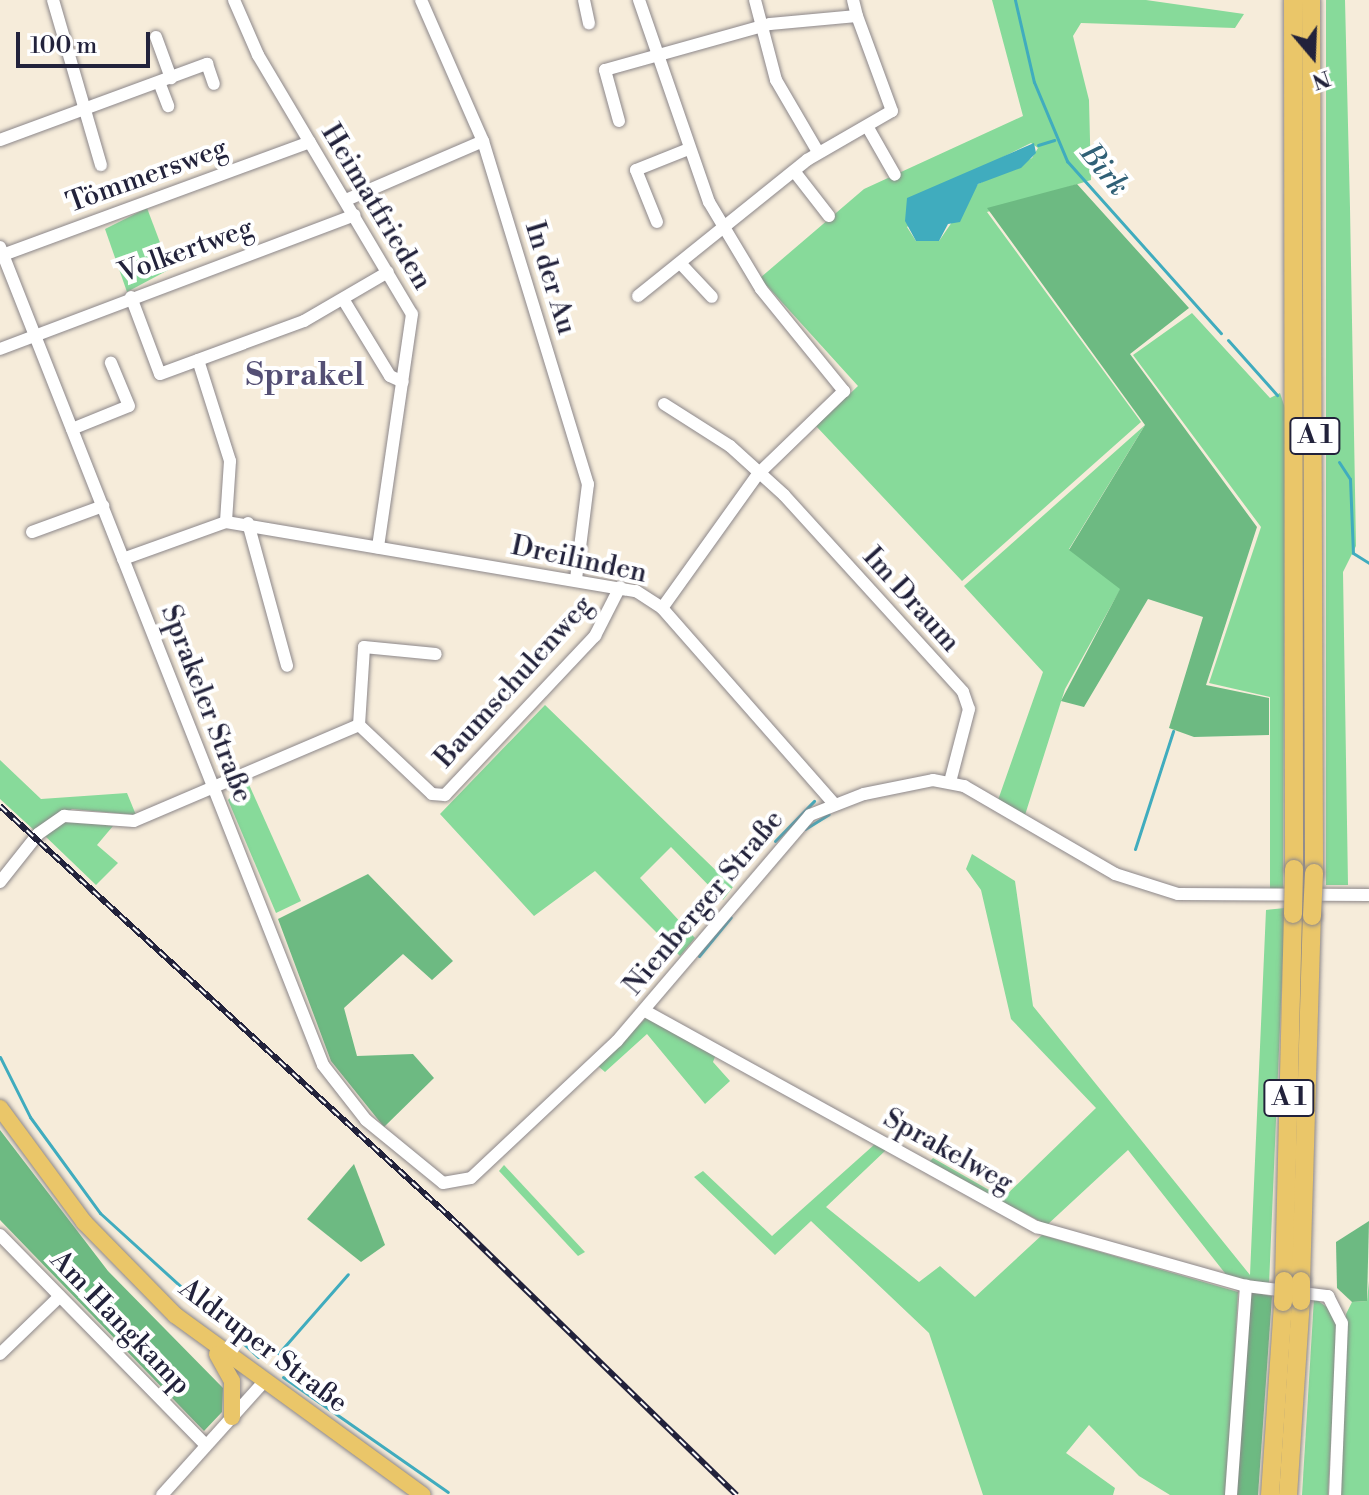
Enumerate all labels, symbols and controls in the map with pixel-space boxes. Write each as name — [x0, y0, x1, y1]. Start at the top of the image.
scale bar — [20, 16, 154, 66]
north arrow — [1273, 16, 1353, 96]
text: 100 m — [30, 31, 97, 61]
text: N — [1308, 64, 1334, 95]
street label: Heimatfrieden — [313, 118, 439, 296]
street label: Tömmersweg — [62, 131, 232, 221]
water label: Birk — [1072, 136, 1136, 204]
street label: Volkertweg — [114, 211, 258, 291]
street label: In der Au — [517, 218, 583, 338]
district label: Sprakel — [246, 356, 364, 394]
road number: A 1 — [1289, 414, 1341, 458]
street label: Dreilinden — [508, 529, 650, 591]
street label: Im Draum — [855, 541, 967, 659]
street label: Baumschulenweg — [428, 589, 600, 775]
street label: Sprakeler Straße — [153, 600, 259, 808]
street label: Nienberger Straße — [617, 804, 791, 1002]
road number: A 1 — [1263, 1076, 1315, 1120]
street label: Sprakelweg — [877, 1102, 1019, 1200]
street label: Am Hangkamp — [43, 1244, 197, 1402]
street label: Aldruper Straße — [172, 1272, 354, 1420]

